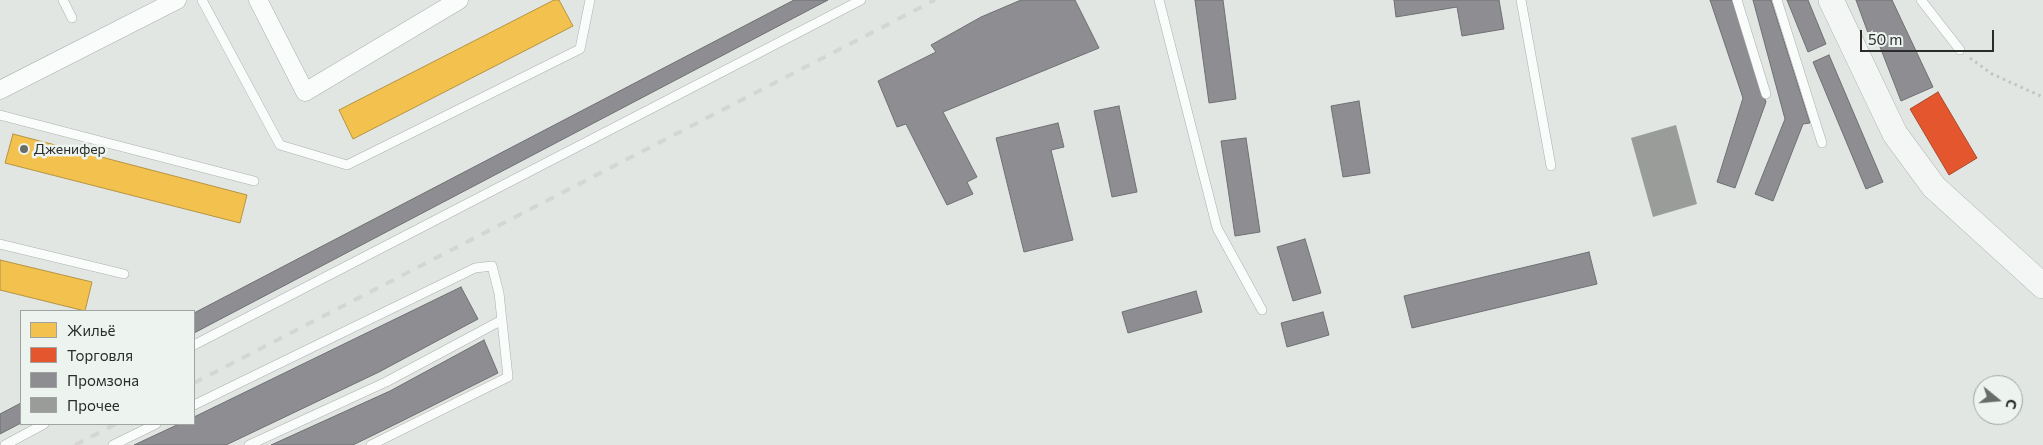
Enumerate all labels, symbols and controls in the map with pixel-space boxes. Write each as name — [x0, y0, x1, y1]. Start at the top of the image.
scale bar — [1863, 20, 1997, 52]
text: 50 m — [1868, 30, 1902, 48]
place label: Дженифер — [34, 141, 106, 157]
marker: Дженифер — [18, 143, 30, 155]
legend — [20, 310, 195, 425]
text: Жильё — [67, 321, 115, 339]
text: Торговля — [67, 346, 133, 364]
text: Промзона — [67, 371, 139, 389]
north arrow — [1973, 375, 2023, 425]
text: Прочее — [67, 396, 120, 414]
text: С — [2002, 397, 2021, 411]

